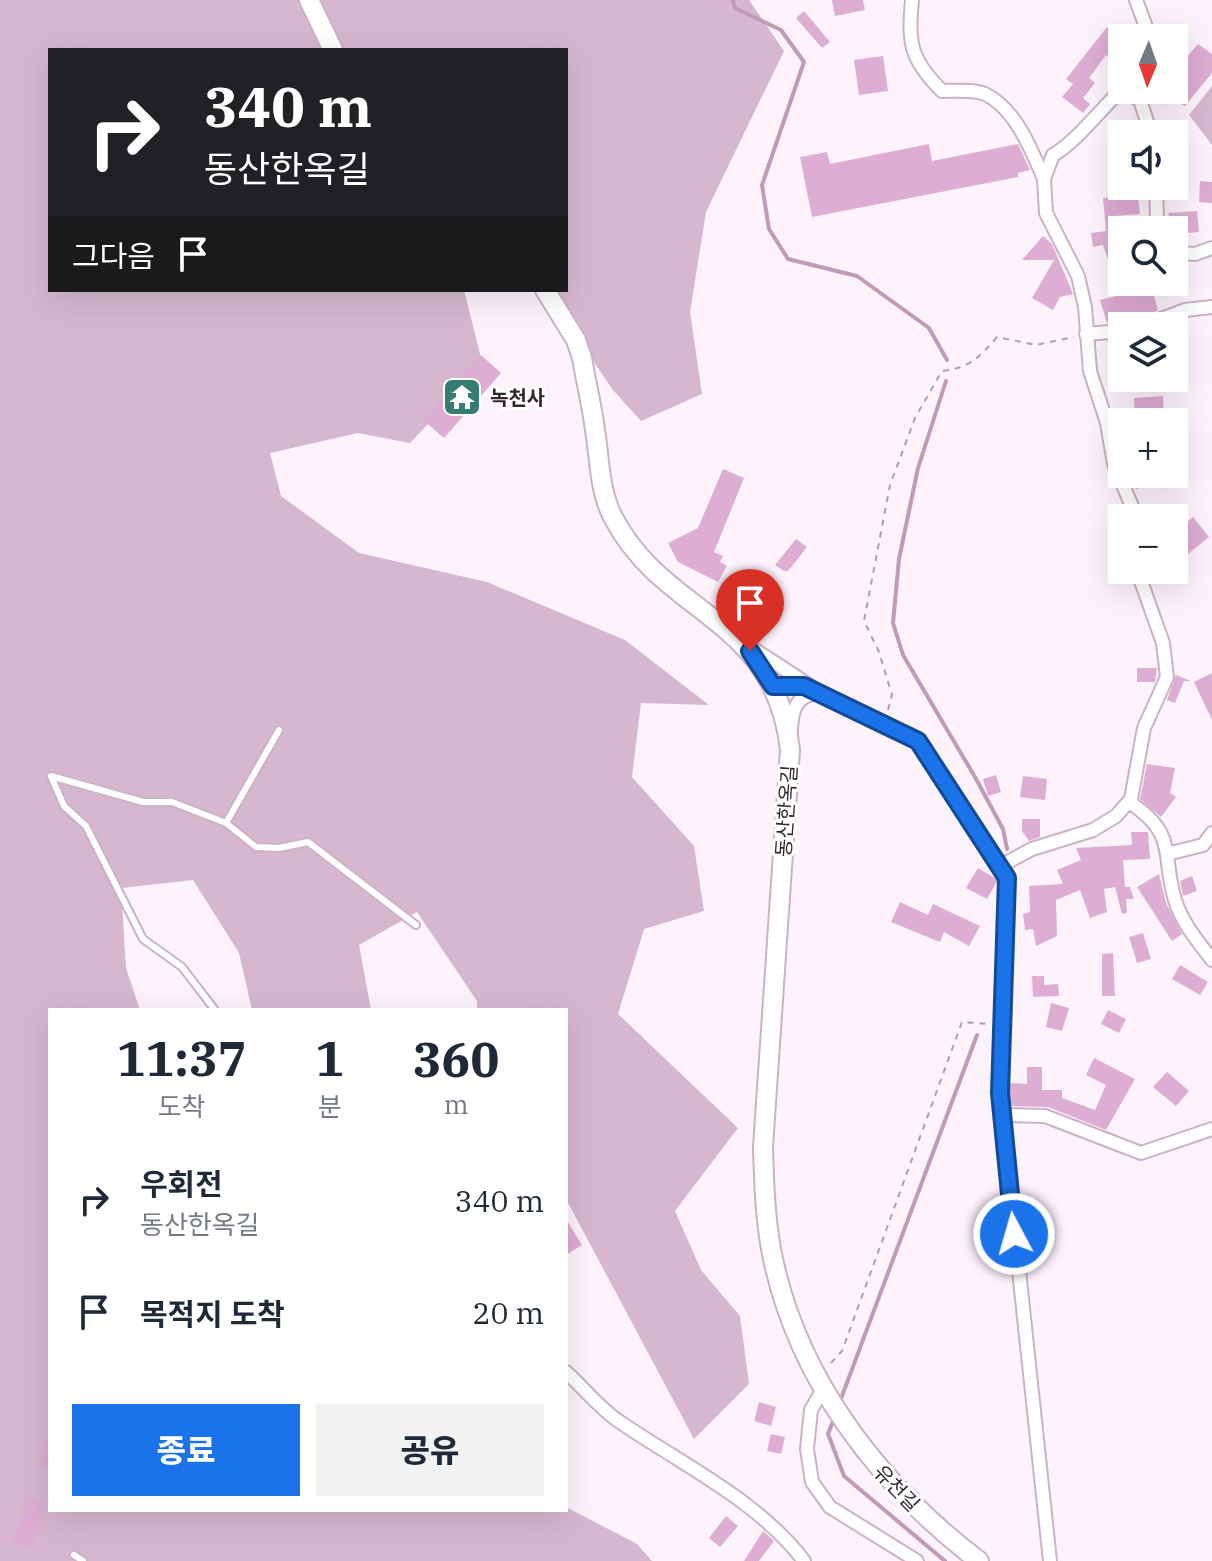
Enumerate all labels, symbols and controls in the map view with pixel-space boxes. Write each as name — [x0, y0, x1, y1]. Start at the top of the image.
north arrow — [1108, 24, 1188, 104]
map controls — [1108, 24, 1188, 584]
text: 340 m — [204, 70, 372, 142]
icon: right — [72, 80, 176, 184]
button: sound — [1108, 120, 1188, 200]
text: 동산한옥길 — [204, 145, 370, 192]
button: search — [1108, 216, 1188, 296]
icon: arrive — [171, 232, 215, 276]
text: 그다음 — [72, 236, 155, 275]
button: layers — [1108, 312, 1188, 392]
temple icon: 녹천사 — [441, 376, 483, 418]
place label: 녹천사 — [490, 384, 545, 411]
button: + — [1108, 408, 1188, 488]
button: − — [1108, 504, 1188, 584]
pin — [716, 569, 784, 651]
icon: arrive — [728, 581, 772, 625]
street label: 동산한옥길 — [769, 764, 803, 858]
text: 11:37 — [117, 1027, 247, 1089]
text: 1 — [315, 1027, 344, 1089]
text: 360 — [413, 1028, 499, 1090]
text: m — [444, 1087, 468, 1121]
text: 도착 — [158, 1089, 206, 1123]
text: 분 — [318, 1089, 342, 1123]
text: 우회전 — [140, 1164, 223, 1203]
icon: right — [72, 1178, 116, 1222]
text: 340 m — [454, 1181, 544, 1220]
position arrow — [972, 1192, 1056, 1276]
text: 동산한옥길 — [140, 1207, 260, 1241]
icon: arrive — [72, 1290, 116, 1334]
text: 20 m — [472, 1293, 544, 1332]
text: 목적지 도착 — [140, 1294, 285, 1333]
button: 종료 — [72, 1404, 300, 1496]
button: 공유 — [316, 1404, 544, 1496]
street label: 유천길 — [868, 1459, 926, 1517]

